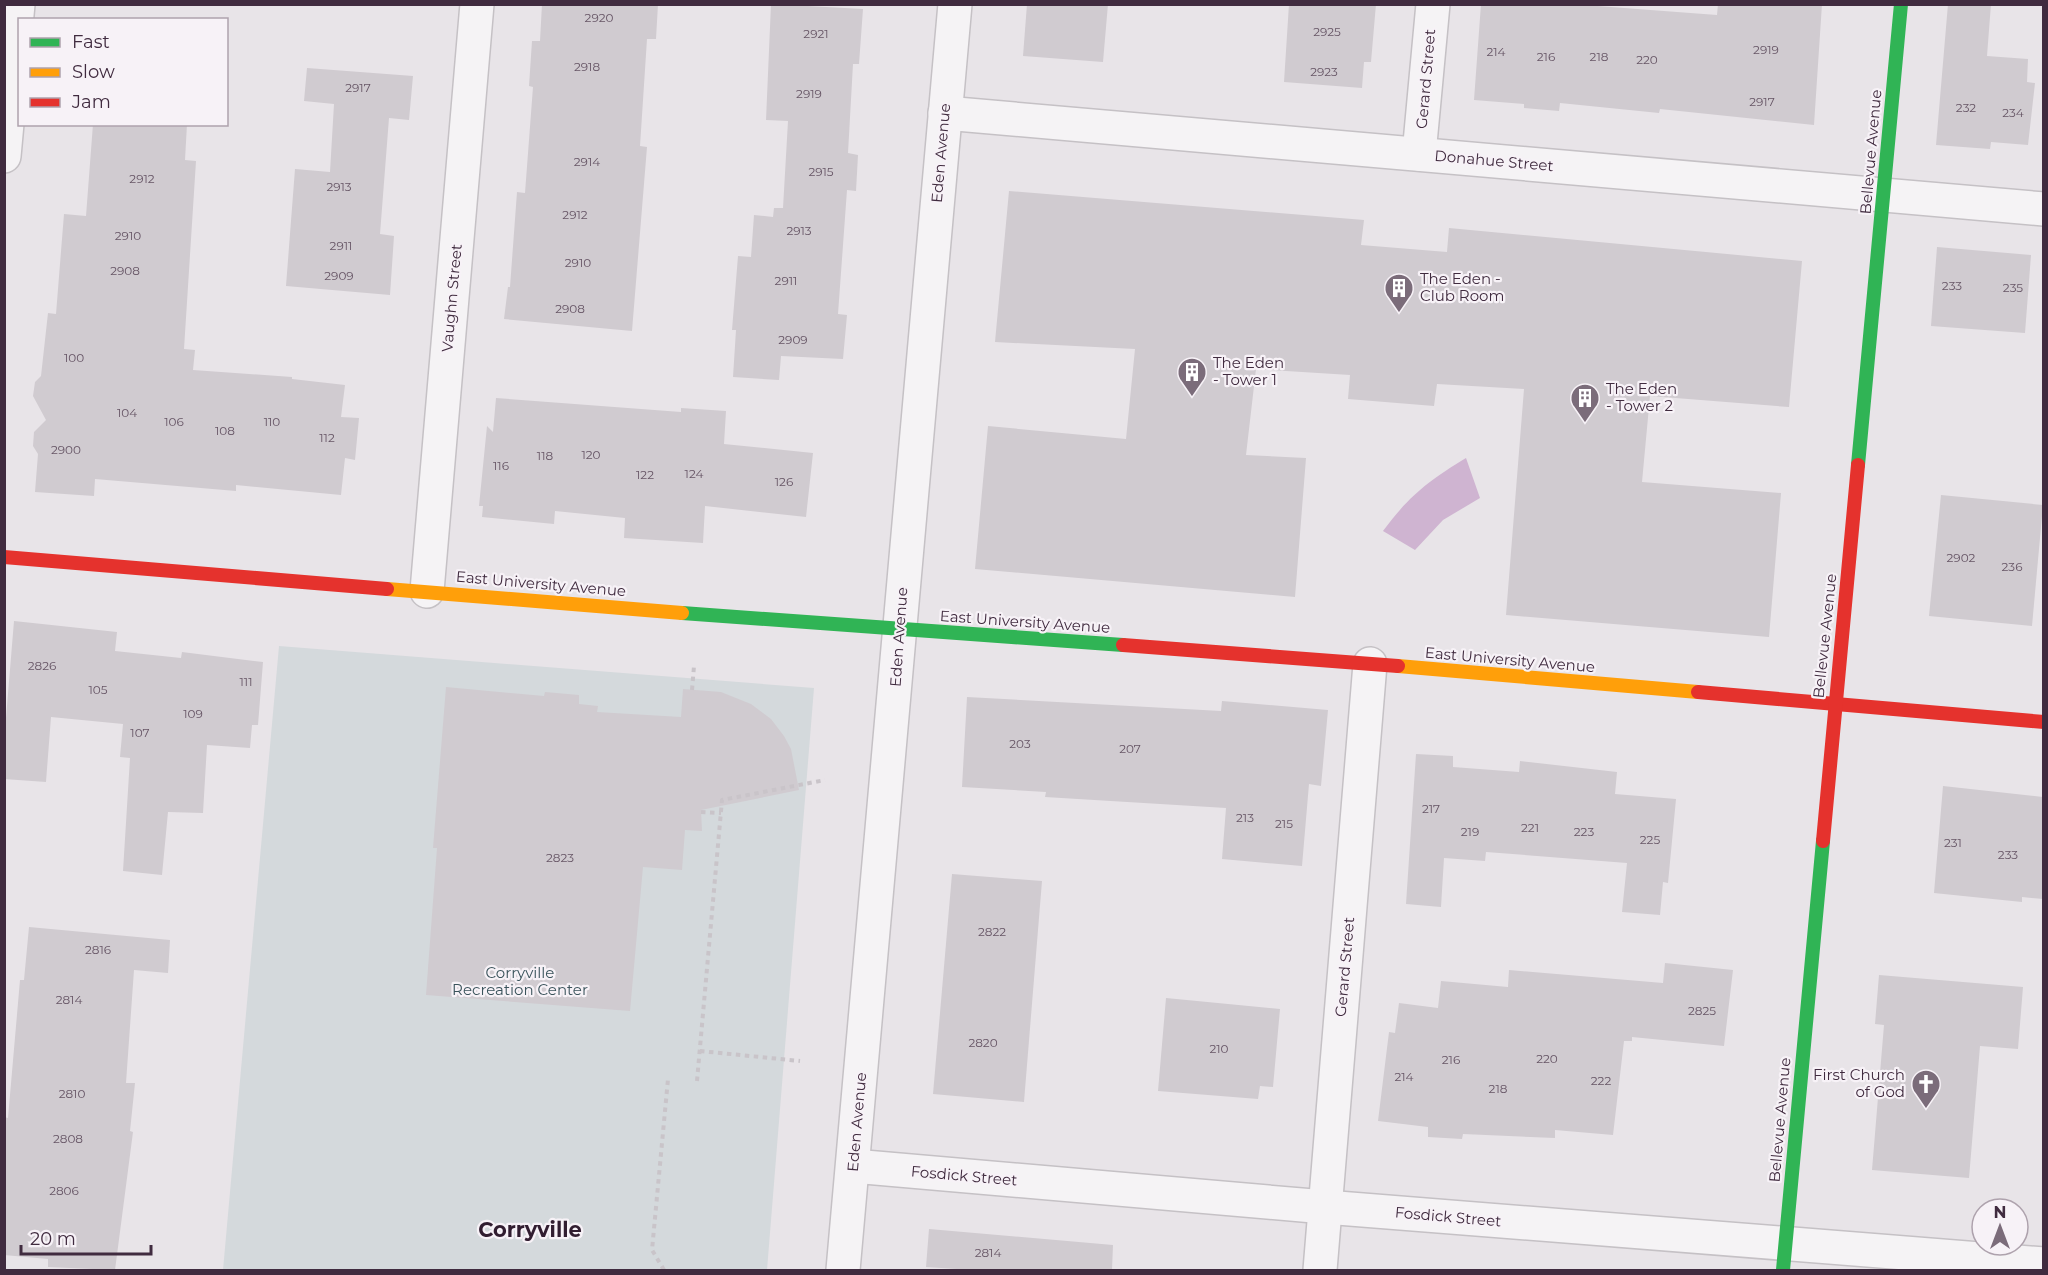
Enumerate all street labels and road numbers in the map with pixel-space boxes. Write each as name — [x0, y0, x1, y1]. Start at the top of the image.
street label: Gerard Street — [1412, 28, 1439, 130]
street label: Bellevue Avenue — [1856, 89, 1885, 215]
street label: Eden Avenue — [927, 102, 954, 204]
street label: Donahue Street — [1434, 146, 1554, 175]
street label: Vaughn Street — [437, 243, 466, 353]
street label: East University Avenue — [455, 567, 627, 600]
street label: Bellevue Avenue — [1809, 573, 1840, 699]
street label: Eden Avenue — [886, 587, 911, 687]
street label: East University Avenue — [939, 606, 1111, 637]
street label: East University Avenue — [1424, 643, 1596, 676]
street label: Gerard Street — [1331, 916, 1358, 1018]
street label: Bellevue Avenue — [1765, 1057, 1794, 1183]
street label: Eden Avenue — [843, 1071, 870, 1173]
street label: Fosdick Street — [910, 1161, 1018, 1190]
street label: Fosdick Street — [1394, 1202, 1502, 1231]

